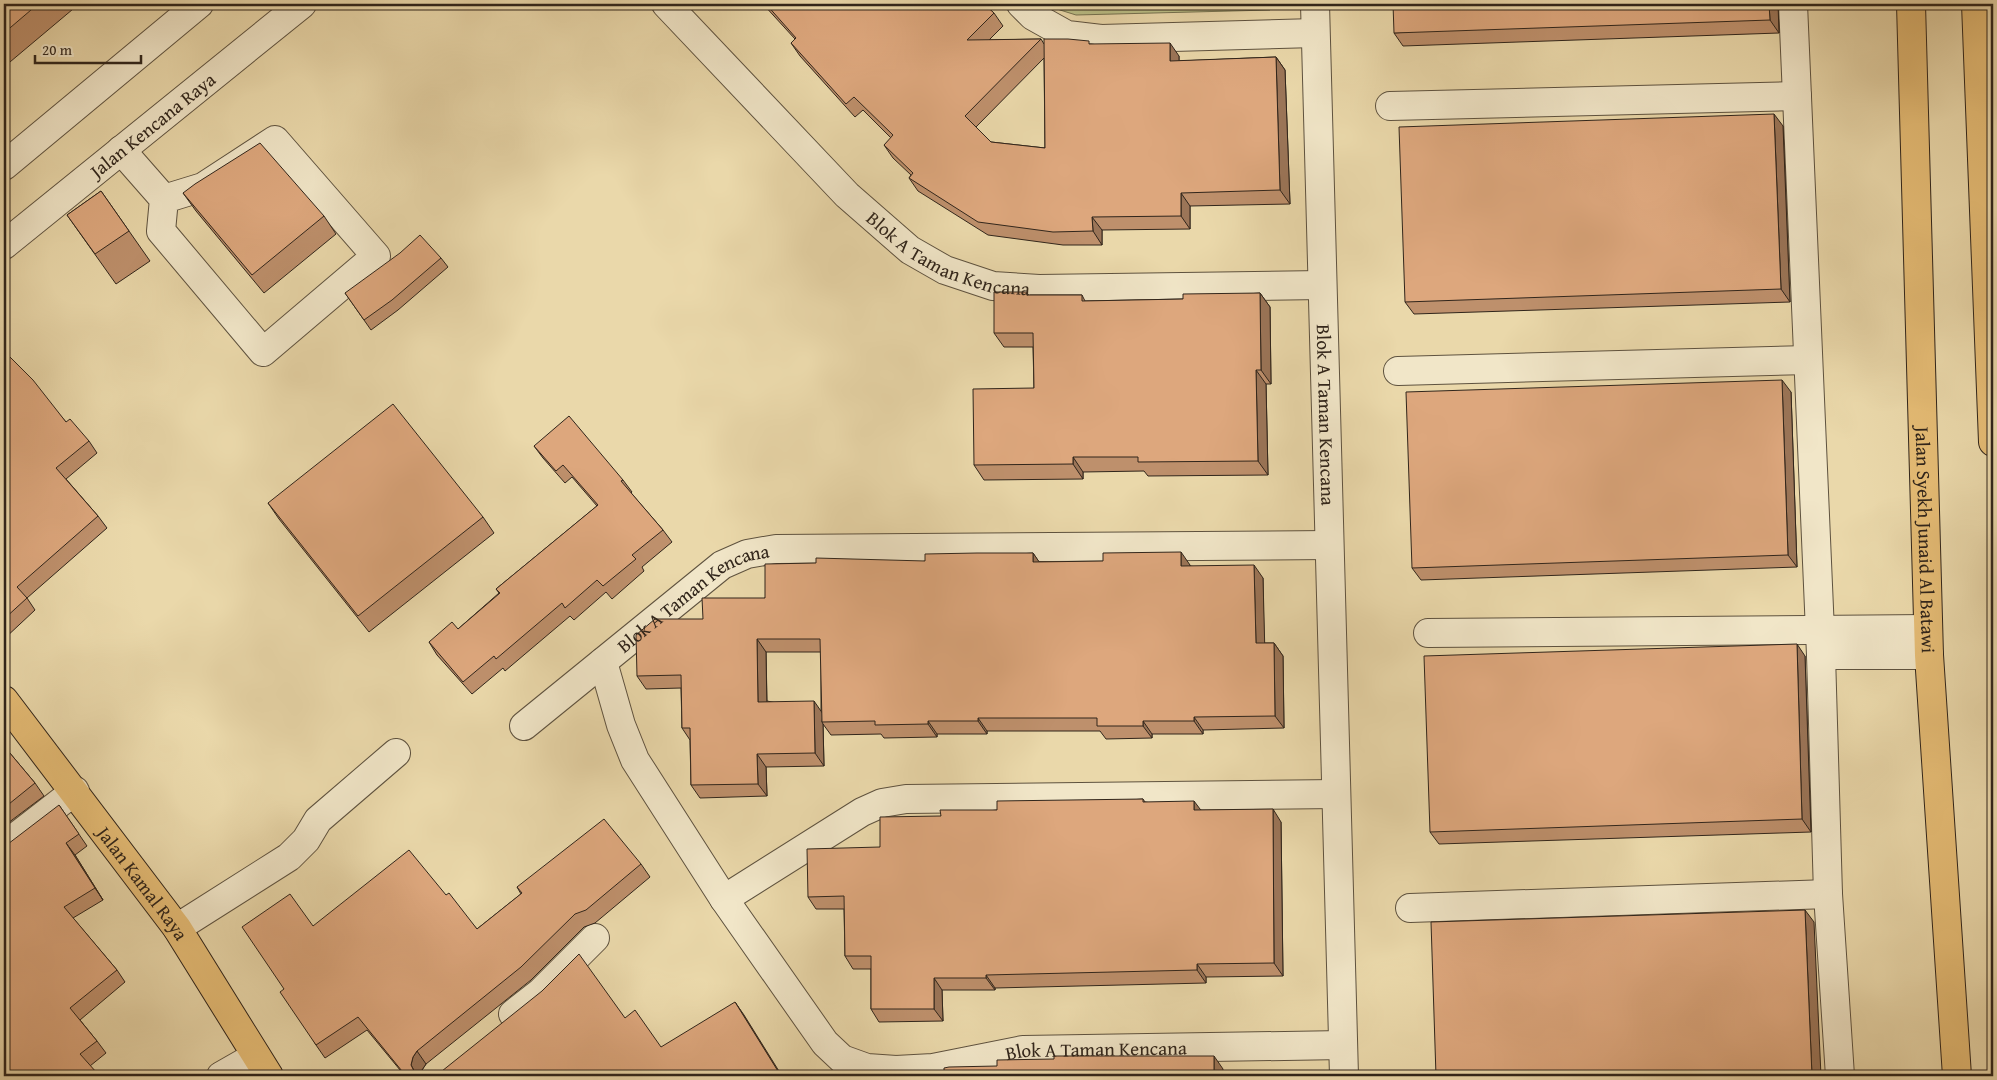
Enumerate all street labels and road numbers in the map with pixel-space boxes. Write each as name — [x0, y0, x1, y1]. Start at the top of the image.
street label: Jalan Kencana Raya — [82, 65, 221, 186]
street label: Blok A Taman Kencana — [860, 204, 1031, 302]
street label: Blok A Taman Kencana — [1310, 324, 1343, 506]
street label: Jalan Syekh Junaid Al Batawi — [1909, 424, 1943, 653]
street label: Blok A Taman Kencana — [611, 536, 771, 659]
street label: Jalan Kamal Raya — [89, 819, 195, 946]
street label: Blok A Taman Kencana — [1003, 1033, 1187, 1067]

